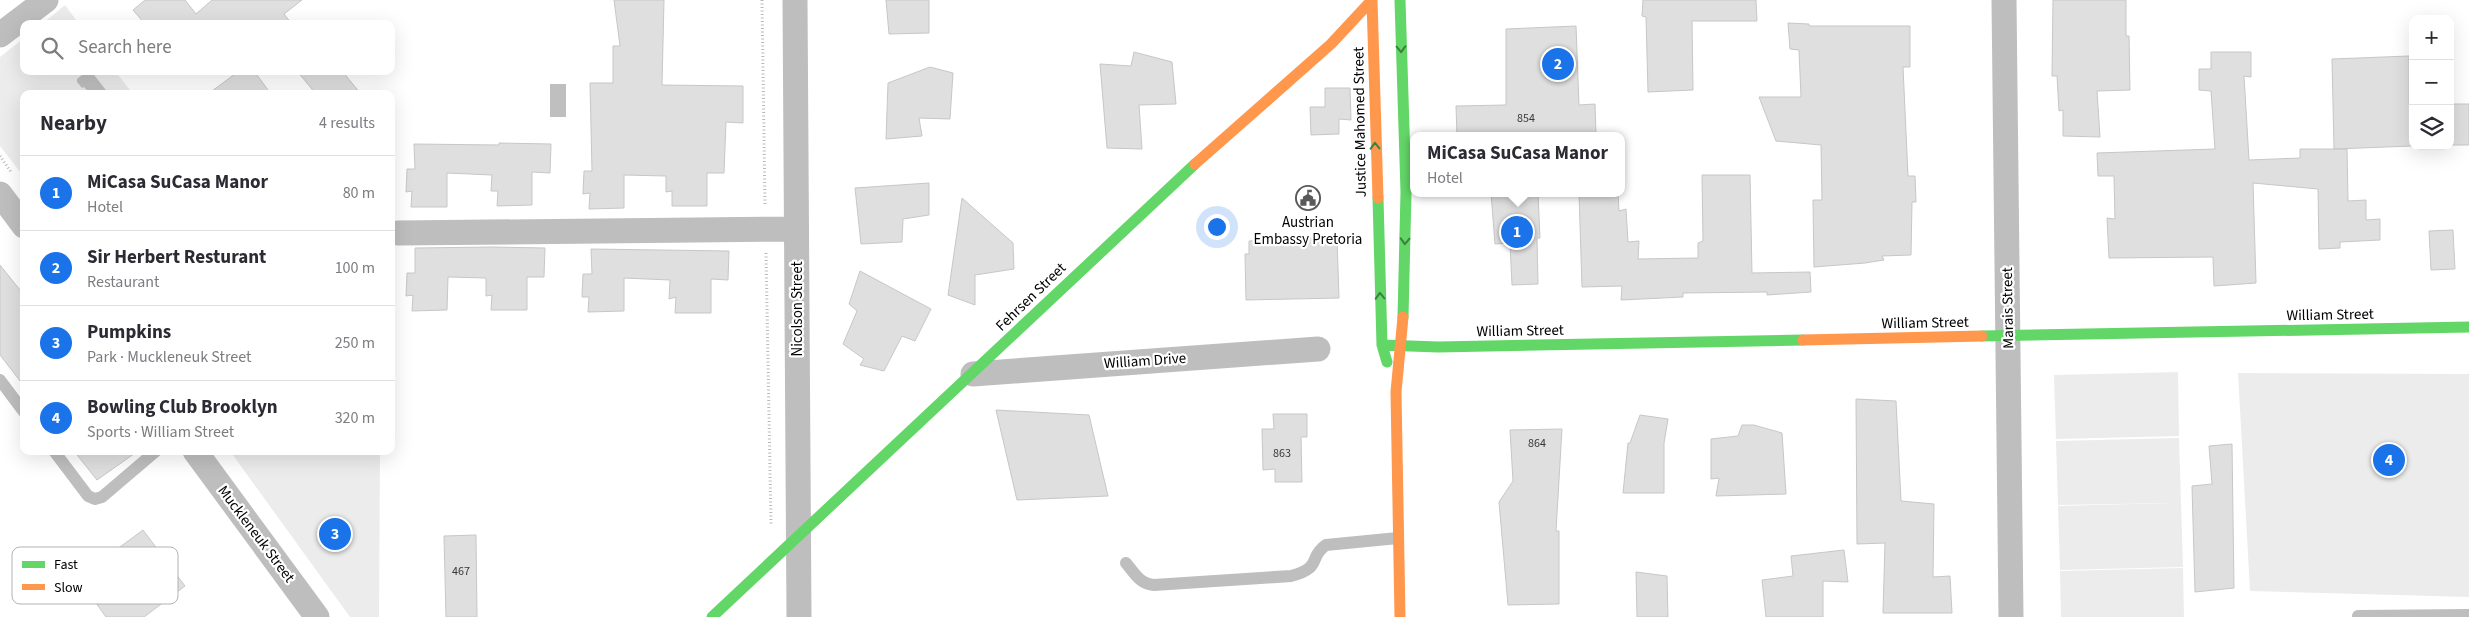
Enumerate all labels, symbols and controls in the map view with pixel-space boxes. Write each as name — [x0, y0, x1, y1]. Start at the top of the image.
map controls — [2409, 15, 2454, 150]
button: + — [2409, 15, 2454, 60]
search box — [20, 20, 395, 75]
icon: search — [38, 34, 66, 62]
text: Search here — [78, 34, 172, 61]
one-way arrow — [1396, 45, 1406, 53]
pin: 2 — [1542, 45, 1574, 83]
street label: Justice Mahomed Street — [1348, 47, 1372, 197]
button: − — [2409, 60, 2454, 105]
button: layers — [2409, 105, 2454, 150]
text: Nearby — [40, 108, 107, 138]
house number: 854 — [1517, 110, 1535, 127]
text: 4 results — [319, 112, 375, 134]
popup — [1410, 132, 1625, 197]
text: MiCasa SuCasa Manor — [1427, 140, 1608, 167]
one-way arrow — [1370, 142, 1381, 150]
text: Hotel — [1427, 167, 1463, 189]
text: MiCasa SuCasa Manor — [87, 169, 268, 196]
text: 1 — [52, 182, 60, 204]
text: 80 m — [343, 182, 375, 204]
public building icon: Austrian Embassy Pretoria — [1295, 185, 1321, 211]
text: Hotel — [87, 196, 123, 218]
place label: Austrian Embassy Pretoria — [1254, 212, 1362, 250]
pin: 1 — [1501, 213, 1533, 251]
your location — [1204, 214, 1230, 240]
one-way arrow — [1399, 237, 1410, 245]
text: Sir Herbert Resturant — [87, 244, 266, 271]
text: 2 — [52, 257, 60, 279]
text: 100 m — [335, 257, 375, 279]
street label: Fehrsen Street — [991, 258, 1071, 336]
street label: Nicolson Street — [787, 261, 808, 357]
street label: Marais Street — [1997, 267, 2019, 349]
text: Restaurant — [87, 271, 160, 293]
one-way arrow — [1375, 292, 1385, 300]
street label: William Street — [2286, 304, 2374, 326]
street label: William Street — [1881, 312, 1969, 334]
text: Pumpkins — [87, 319, 171, 346]
street label: William Street — [1476, 320, 1564, 342]
text: 3 — [52, 332, 60, 354]
text: 250 m — [335, 332, 375, 354]
text: Park · Muckleneuk Street — [87, 346, 251, 368]
street label: William Drive — [1103, 348, 1187, 374]
text: Bowling Club Brooklyn — [87, 394, 278, 421]
text: 4 — [52, 407, 60, 429]
text: 320 m — [335, 407, 375, 429]
text: Sports · William Street — [87, 421, 234, 443]
house number: 864 — [1528, 435, 1546, 452]
pin: 4 — [2373, 441, 2405, 479]
house number: 863 — [1273, 445, 1291, 462]
street label: Muckleneuk Street — [213, 481, 299, 587]
pin: 3 — [319, 515, 351, 553]
legend — [12, 547, 178, 604]
text: Fast — [54, 555, 78, 575]
house number: 467 — [452, 563, 470, 580]
text: Slow — [54, 578, 83, 598]

